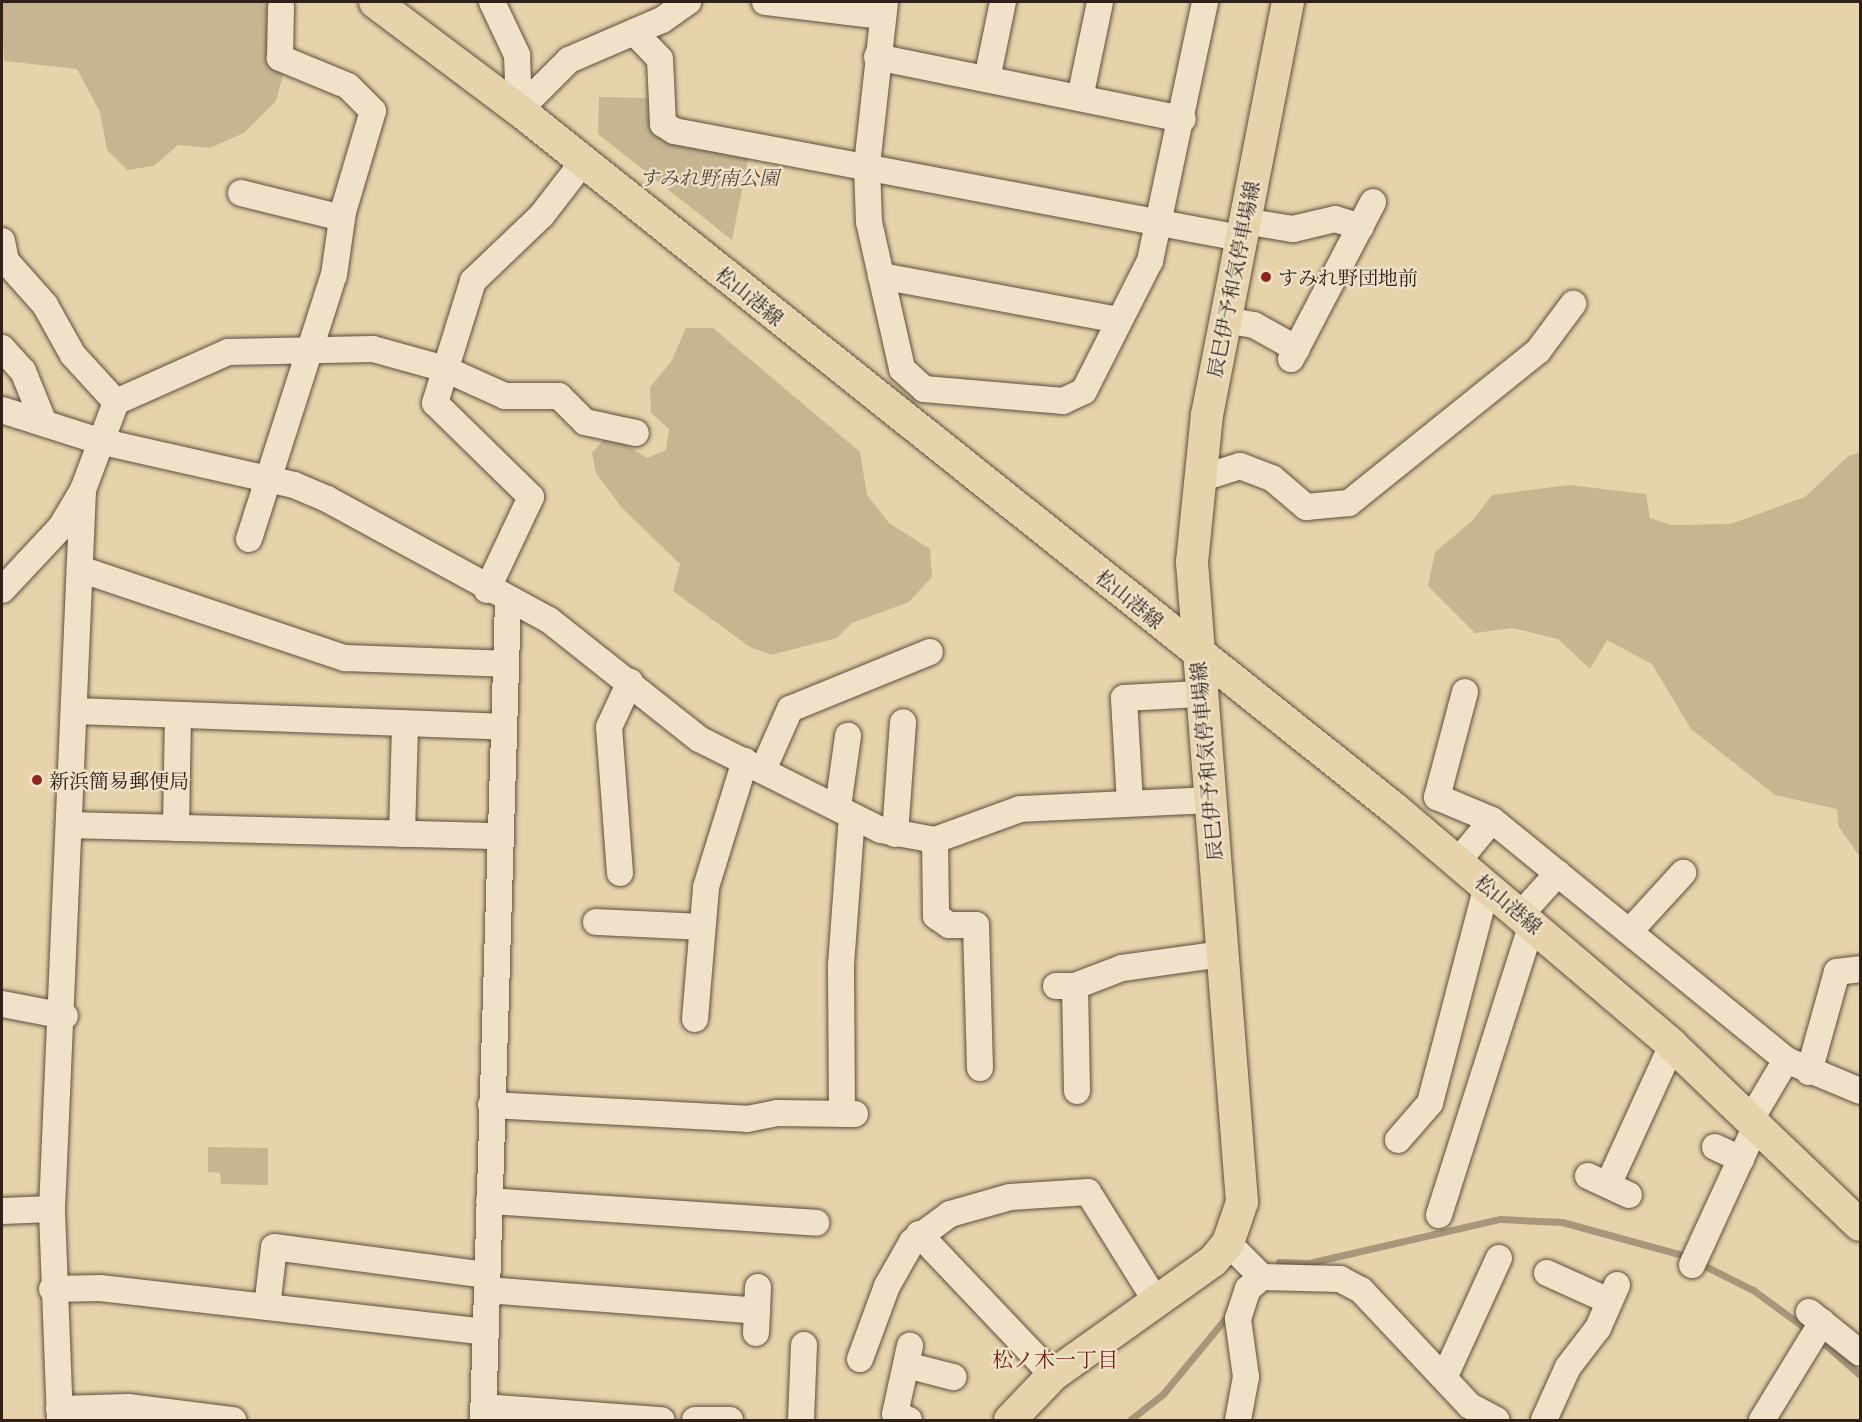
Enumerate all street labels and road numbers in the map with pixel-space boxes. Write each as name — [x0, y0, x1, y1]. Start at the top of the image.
street label: 辰巳伊予和気停車場線 — [1202, 179, 1264, 379]
street label: 松山港線 — [711, 262, 789, 330]
street label: 松山港線 — [1091, 565, 1169, 633]
street label: 辰巳伊予和気停車場線 — [1185, 660, 1227, 862]
street label: 松山港線 — [1471, 869, 1547, 939]

